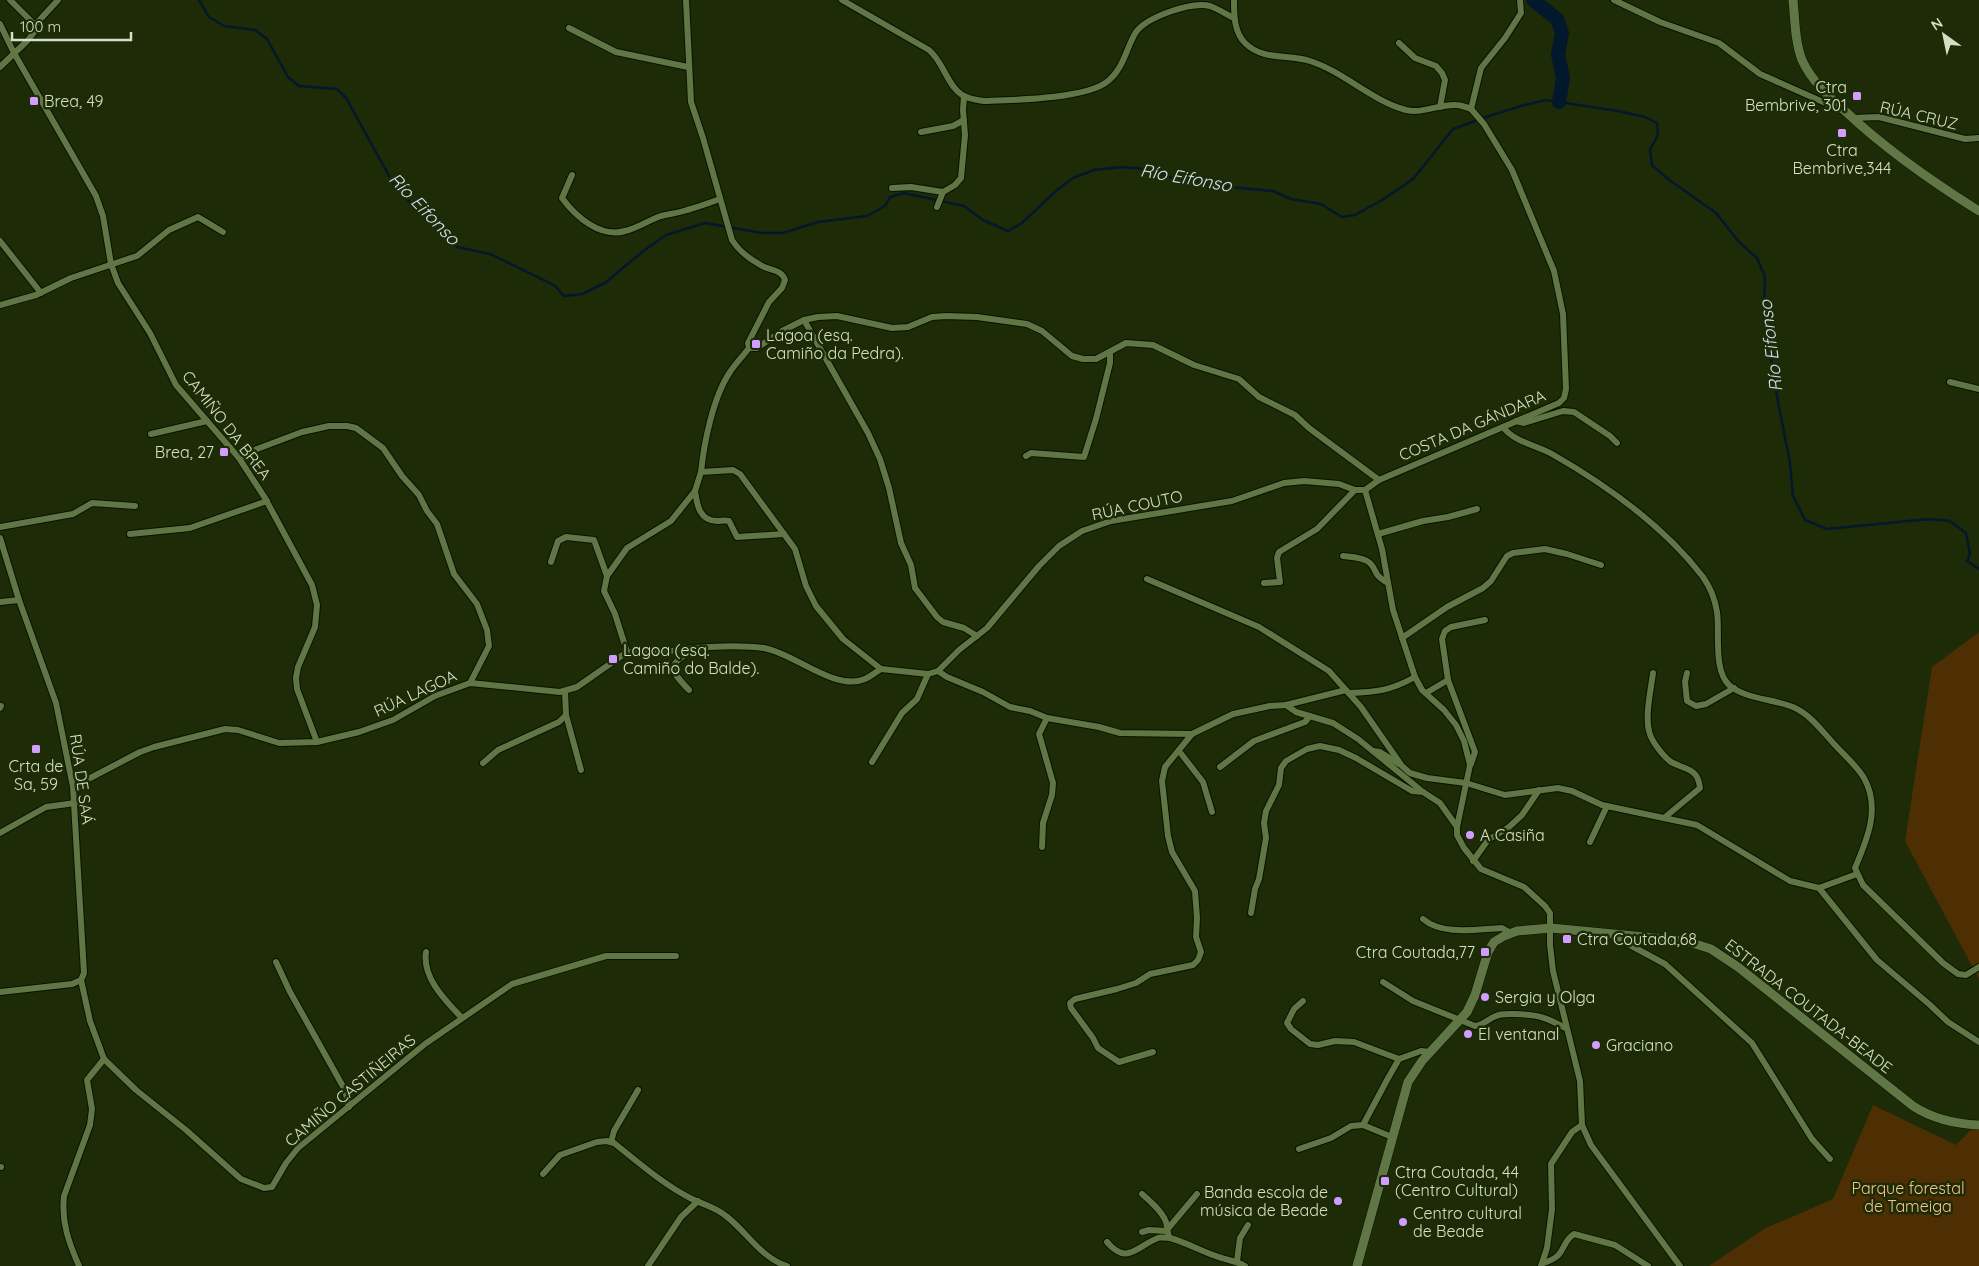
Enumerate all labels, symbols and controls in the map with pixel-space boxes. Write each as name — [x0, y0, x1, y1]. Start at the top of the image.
scale bar — [12, 10, 131, 42]
north arrow — [1919, 10, 1969, 60]
text: N — [1928, 14, 1946, 34]
text: 100 m — [20, 17, 61, 36]
place label: Ctra Bembrive, 301 — [1745, 77, 1847, 115]
marker: Ctra Bembrive, 301 — [1851, 90, 1863, 102]
place label: Brea, 49 — [44, 91, 104, 111]
marker: Brea, 49 — [28, 95, 40, 107]
street label: RÚA CRUZ — [1878, 96, 1960, 134]
marker: Ctra Bembrive,344 — [1836, 127, 1848, 139]
place label: Ctra Bembrive,344 — [1792, 140, 1892, 178]
water label: Río Eifonso — [1139, 158, 1235, 197]
water label: Río Eifonso — [384, 168, 465, 251]
water label: Río Eifonso — [1753, 298, 1788, 393]
place label: Lagoa (esq. Camiño da Pedra). — [766, 325, 904, 363]
marker: Lagoa (esq. Camiño da Pedra). — [750, 338, 762, 350]
street label: CAMIÑO DA BREA — [178, 366, 276, 484]
street label: COSTA DA GÁNDARA — [1396, 385, 1548, 465]
place label: Brea, 27 — [155, 442, 214, 462]
marker: Brea, 27 — [218, 446, 230, 458]
street label: RÚA COUTO — [1090, 486, 1184, 524]
place label: Lagoa (esq. Camiño do Balde). — [623, 640, 760, 678]
marker: Lagoa (esq. Camiño do Balde). — [607, 653, 619, 665]
street label: RÚA LAGOA — [370, 665, 460, 721]
street label: RÚA DE SAÁ — [66, 732, 98, 826]
marker: Crta de Sa, 59 — [30, 743, 42, 755]
place label: Crta de Sa, 59 — [9, 756, 63, 794]
place label: A Casiña — [1480, 825, 1545, 845]
marker: A Casiña — [1464, 829, 1476, 841]
place label: Ctra Coutada,68 — [1577, 929, 1697, 949]
marker: Ctra Coutada,68 — [1561, 933, 1573, 945]
street label: ESTRADA COUTADA-BEADE — [1721, 934, 1897, 1078]
place label: Ctra Coutada,77 — [1356, 942, 1475, 962]
marker: Ctra Coutada,77 — [1479, 946, 1491, 958]
place label: Sergia y Olga — [1495, 987, 1595, 1007]
marker: Sergia y Olga — [1479, 991, 1491, 1003]
place label: El ventanal — [1478, 1024, 1560, 1044]
marker: El ventanal — [1462, 1028, 1474, 1040]
street label: CAMIÑO CASTIÑEIRAS — [281, 1029, 419, 1151]
place label: Graciano — [1606, 1035, 1673, 1055]
marker: Graciano — [1590, 1039, 1602, 1051]
place label: Ctra Coutada, 44 (Centro Cultural) — [1395, 1162, 1519, 1200]
marker: Ctra Coutada, 44 (Centro Cultural) — [1379, 1175, 1391, 1187]
park label: Parque forestal de Tameiga — [1851, 1178, 1965, 1216]
place label: Banda escola de música de Beade — [1200, 1182, 1328, 1220]
marker: Banda escola de música de Beade — [1332, 1195, 1344, 1207]
place label: Centro cultural de Beade — [1413, 1203, 1522, 1241]
marker: Centro cultural de Beade — [1397, 1216, 1409, 1228]

